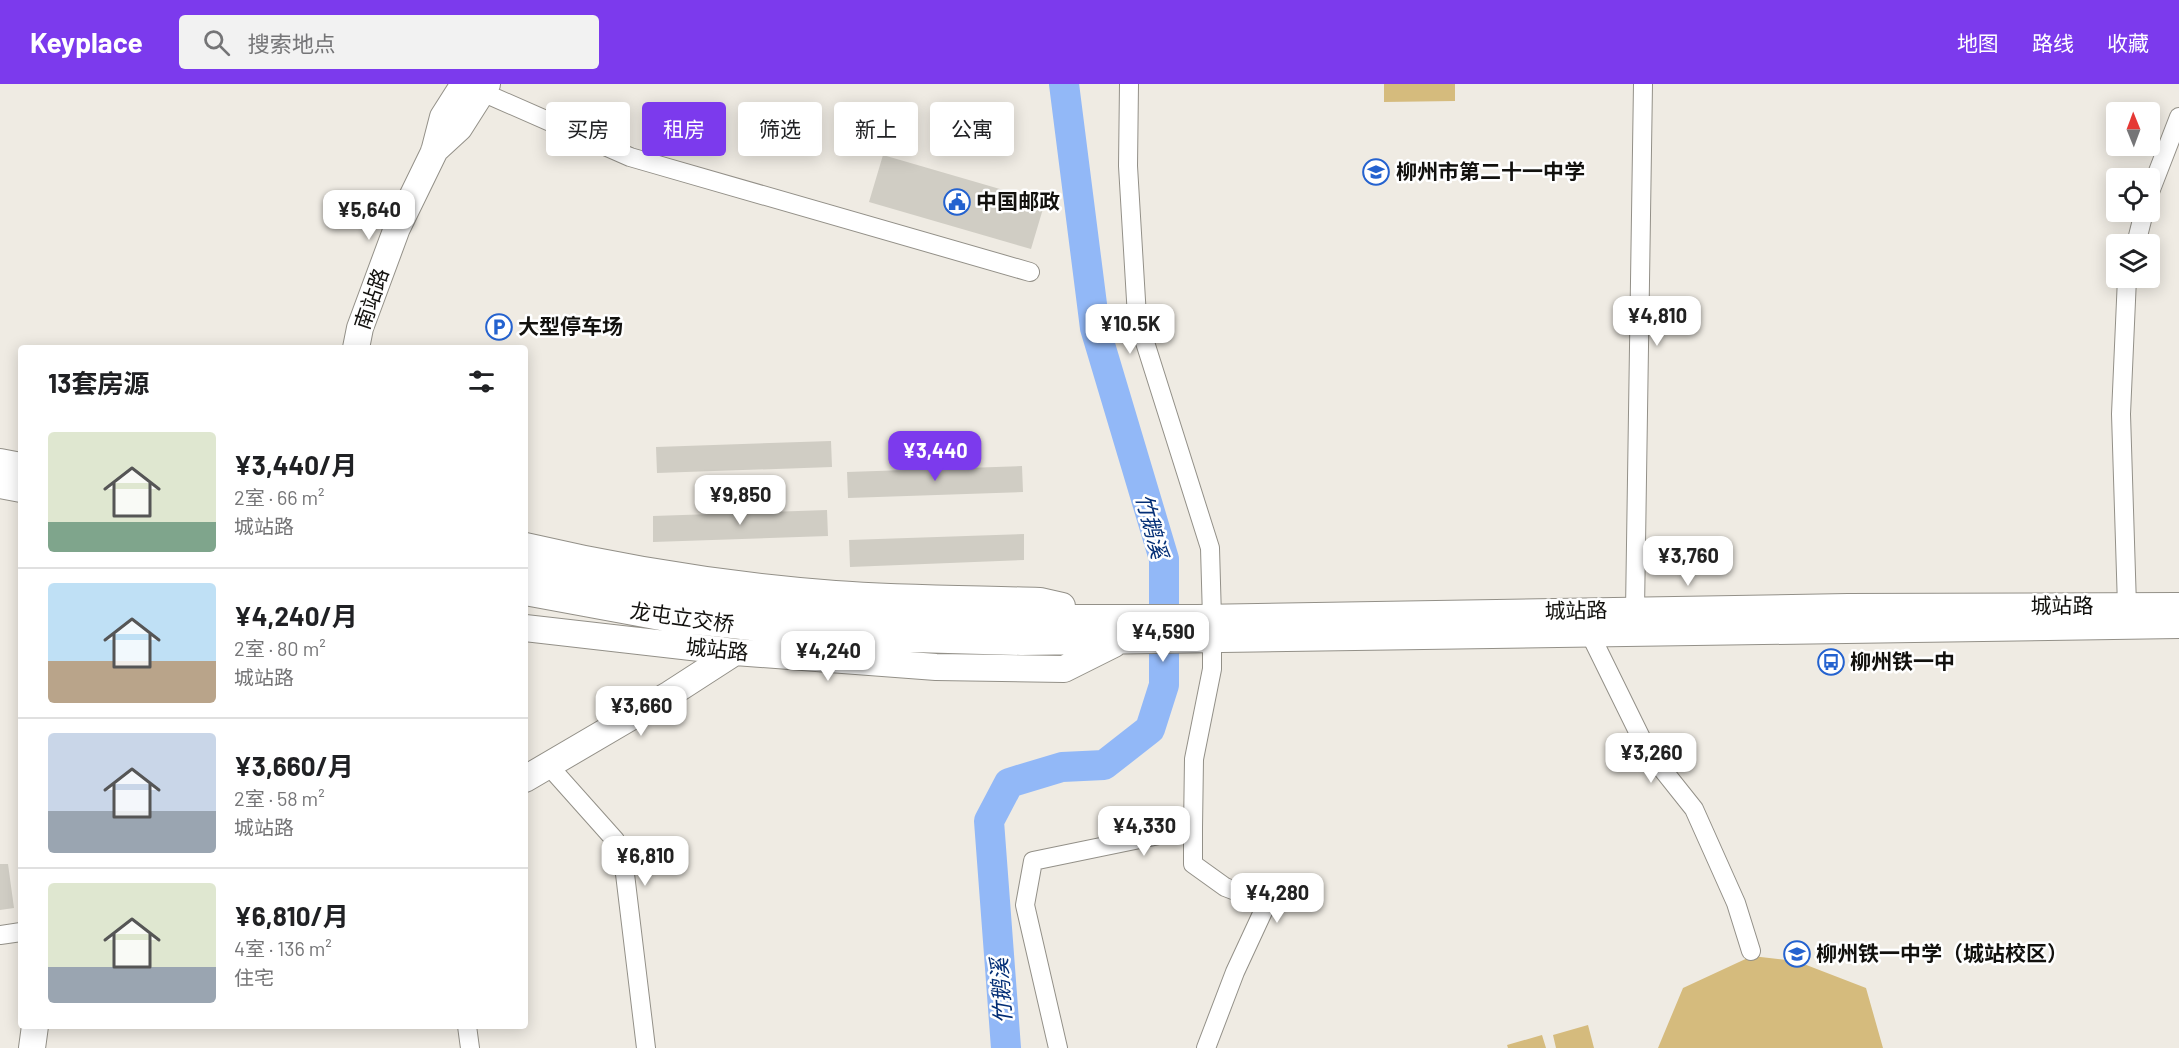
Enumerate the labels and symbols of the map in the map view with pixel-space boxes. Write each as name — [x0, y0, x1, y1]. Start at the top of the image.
north arrow — [2106, 102, 2160, 156]
school or university icon: 柳州市第二十一中学 — [1361, 157, 1391, 187]
place label: 柳州市第二十一中学 — [1396, 158, 1585, 183]
public building icon: 中国邮政 — [942, 187, 972, 217]
place label: 中国邮政 — [976, 188, 1060, 213]
pin: ¥5,640 — [320, 190, 418, 241]
street label: 南站路 — [349, 265, 393, 332]
pin: ¥4,810 — [1608, 296, 1706, 347]
pin: ¥10.5K — [1081, 304, 1179, 355]
parking icon: 大型停车场 — [484, 312, 514, 342]
place label: 大型停车场 — [518, 313, 623, 338]
pin: ¥3,440 — [886, 431, 984, 482]
pin: ¥9,850 — [691, 475, 789, 526]
water label: 竹鹅溪 — [1132, 490, 1175, 563]
pin: ¥3,760 — [1639, 536, 1737, 587]
street label: 城站路 — [2031, 592, 2094, 617]
street label: 城站路 — [1544, 596, 1608, 623]
street label: 龙屯立交桥 — [628, 597, 736, 636]
pin: ¥4,590 — [1114, 612, 1212, 663]
pin: ¥4,240 — [779, 631, 877, 682]
street label: 城站路 — [685, 633, 750, 664]
bus stop icon: 柳州铁一中 — [1816, 647, 1846, 677]
place label: 柳州铁一中 — [1850, 648, 1955, 673]
pin: ¥3,660 — [592, 686, 690, 737]
pin: ¥3,260 — [1602, 733, 1700, 784]
pin: ¥4,330 — [1095, 806, 1193, 857]
pin: ¥6,810 — [596, 836, 694, 887]
pin: ¥4,280 — [1228, 873, 1326, 924]
school or university icon: 柳州铁一中学（城站校区） — [1782, 939, 1812, 969]
place label: 柳州铁一中学（城站校区） — [1816, 940, 2068, 965]
water label: 竹鹅溪 — [985, 955, 1015, 1025]

